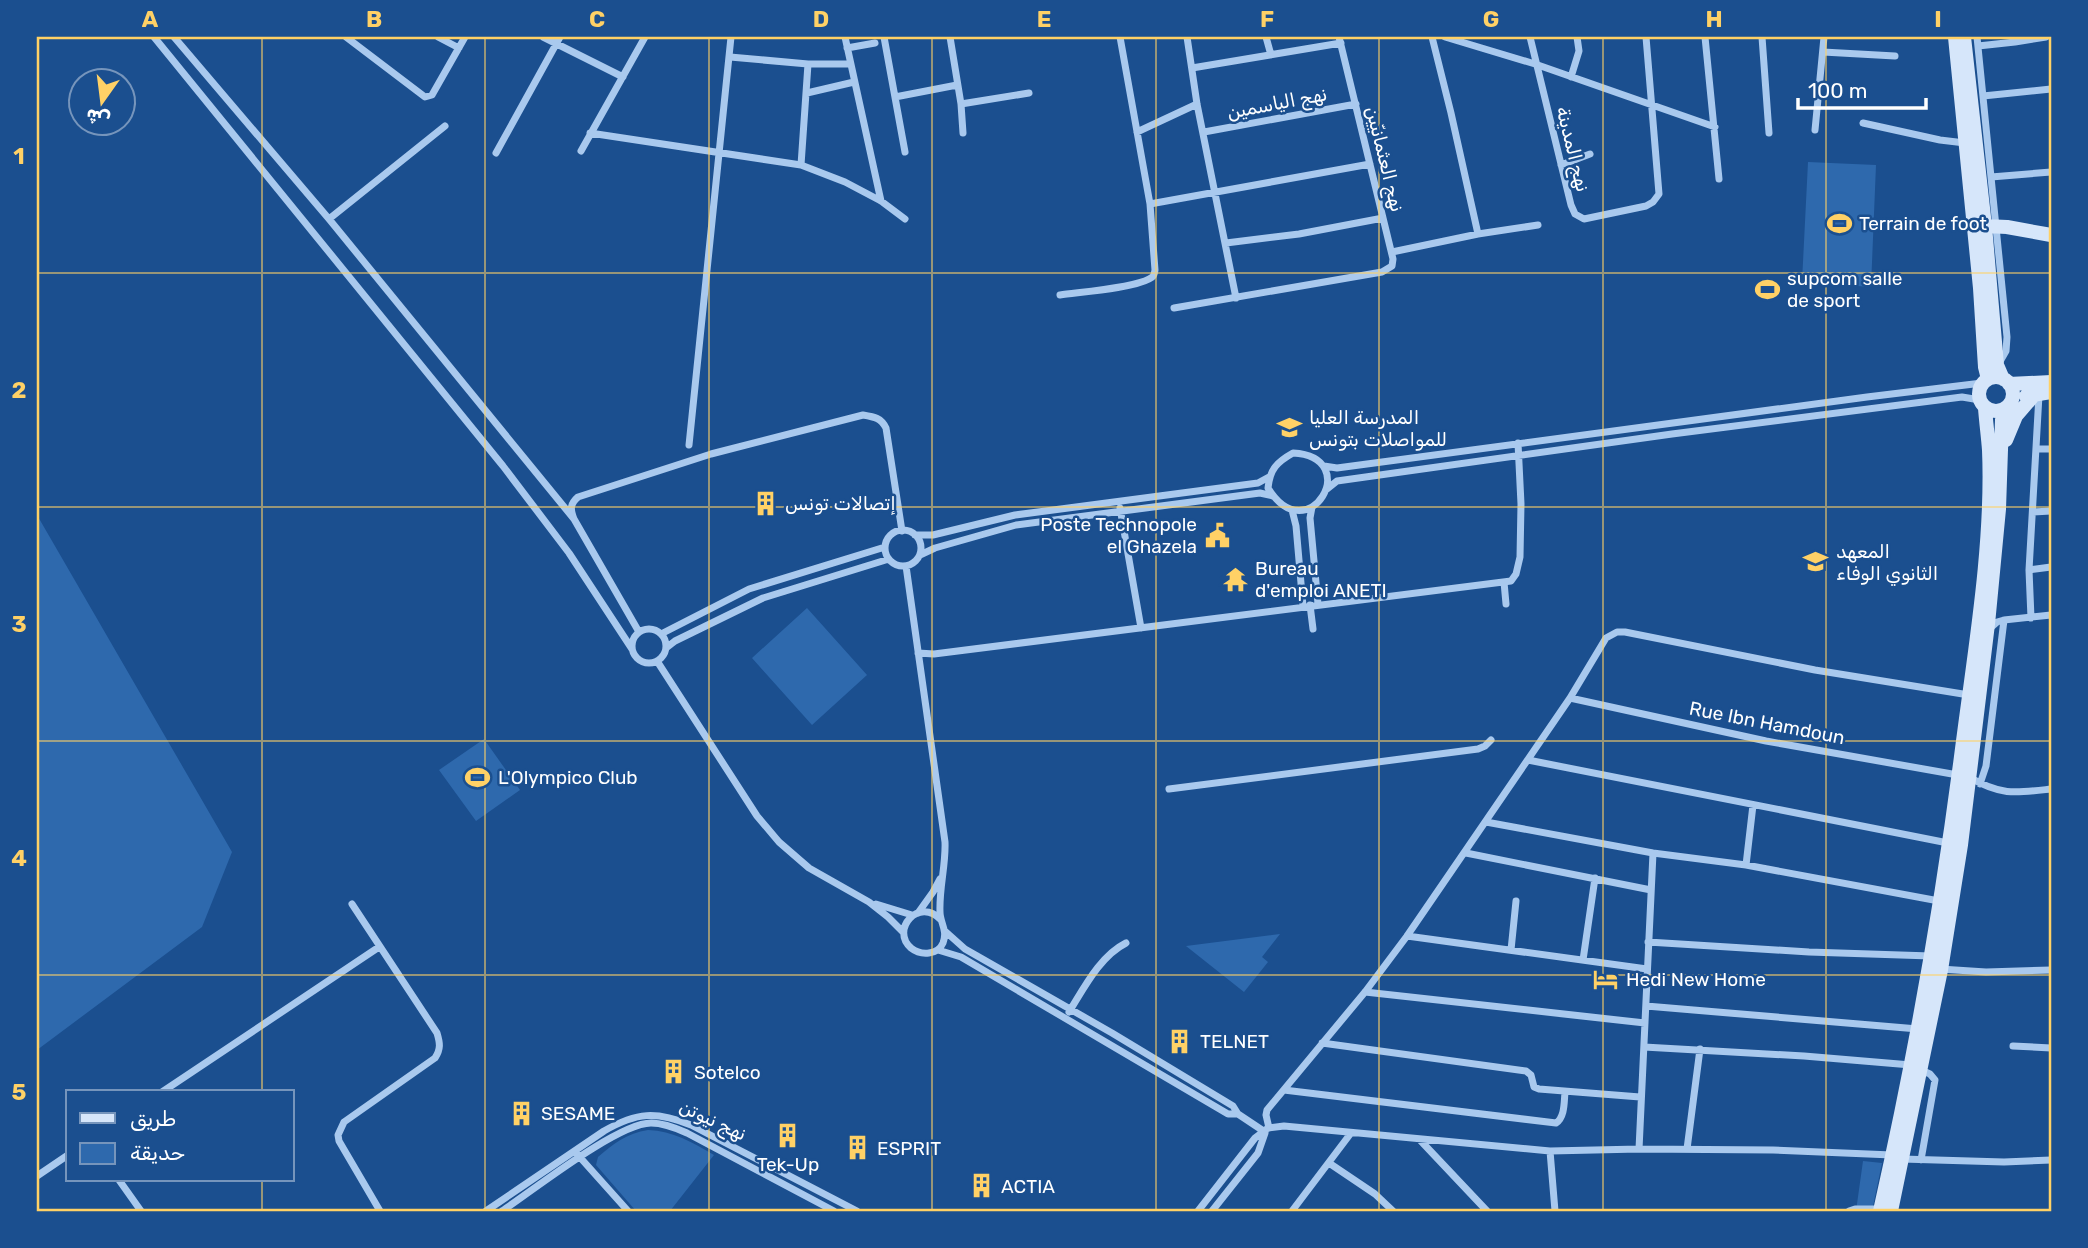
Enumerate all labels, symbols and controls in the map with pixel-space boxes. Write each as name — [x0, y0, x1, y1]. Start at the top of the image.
text: A — [142, 5, 159, 33]
text: B — [366, 5, 382, 33]
text: C — [589, 5, 605, 33]
text: D — [813, 5, 829, 33]
text: E — [1037, 5, 1051, 33]
text: F — [1260, 5, 1274, 33]
text: G — [1483, 5, 1499, 33]
text: H — [1705, 5, 1723, 33]
text: I — [1934, 5, 1942, 33]
north arrow — [66, 66, 136, 136]
scale bar — [1798, 66, 1925, 110]
text: 100 m — [1808, 78, 1867, 103]
street label: نهج الياسمين — [1225, 82, 1329, 126]
text: ش — [84, 104, 112, 132]
street label: نهج العثمانيّين — [1359, 104, 1409, 215]
street label: نهج المدينة — [1549, 104, 1595, 195]
text: 1 — [13, 142, 25, 170]
sports icon: Terrain de foot — [1825, 209, 1853, 237]
place label: Terrain de foot — [1859, 212, 1987, 235]
place label: supcom salle de sport — [1787, 267, 1902, 312]
sports icon: supcom salle de sport — [1753, 275, 1781, 303]
text: 2 — [12, 376, 26, 404]
place label: المدرسة العليا للمواصلات بتونس — [1309, 406, 1447, 451]
school or university icon: المدرسة العليا للمواصلات بتونس — [1275, 414, 1303, 442]
building icon: إتصالات تونس — [751, 489, 779, 517]
place label: إتصالات تونس — [785, 492, 896, 515]
place label: Poste Technopole el Ghazela — [1040, 513, 1197, 558]
public building icon: Poste Technopole el Ghazela — [1203, 521, 1231, 549]
place label: المعهد الثانوي الوفاء — [1836, 540, 1938, 587]
school or university icon: المعهد الثانوي الوفاء — [1802, 548, 1830, 576]
place label: Bureau d'emploi ANETI — [1255, 557, 1387, 602]
temple icon: Bureau d'emploi ANETI — [1221, 565, 1249, 593]
text: 3 — [11, 610, 27, 638]
street label: Rue Ibn Hamdoun — [1687, 697, 1847, 749]
sports icon: L'Olympico Club — [464, 763, 492, 791]
place label: L'Olympico Club — [498, 766, 638, 789]
text: 4 — [11, 844, 27, 872]
hotel icon: Hedi New Home — [1592, 965, 1620, 993]
place label: Hedi New Home — [1626, 968, 1766, 991]
building icon: TELNET — [1166, 1027, 1194, 1055]
place label: TELNET — [1200, 1030, 1269, 1053]
building icon: Sotelco — [660, 1058, 688, 1086]
place label: Sotelco — [694, 1061, 761, 1084]
text: 5 — [12, 1078, 27, 1106]
legend — [66, 1090, 294, 1182]
street label: نهج نيوتن — [675, 1094, 750, 1147]
building icon: SESAME — [507, 1099, 535, 1127]
place label: SESAME — [541, 1102, 615, 1125]
text: طريق — [130, 1106, 176, 1131]
building icon: Tek-Up — [774, 1122, 802, 1150]
building icon: ESPRIT — [843, 1134, 871, 1162]
place label: ESPRIT — [877, 1137, 941, 1160]
text: حديقة — [130, 1140, 185, 1165]
place label: Tek-Up — [757, 1153, 819, 1176]
building icon: ACTIA — [967, 1172, 995, 1200]
place label: ACTIA — [1001, 1175, 1055, 1198]

